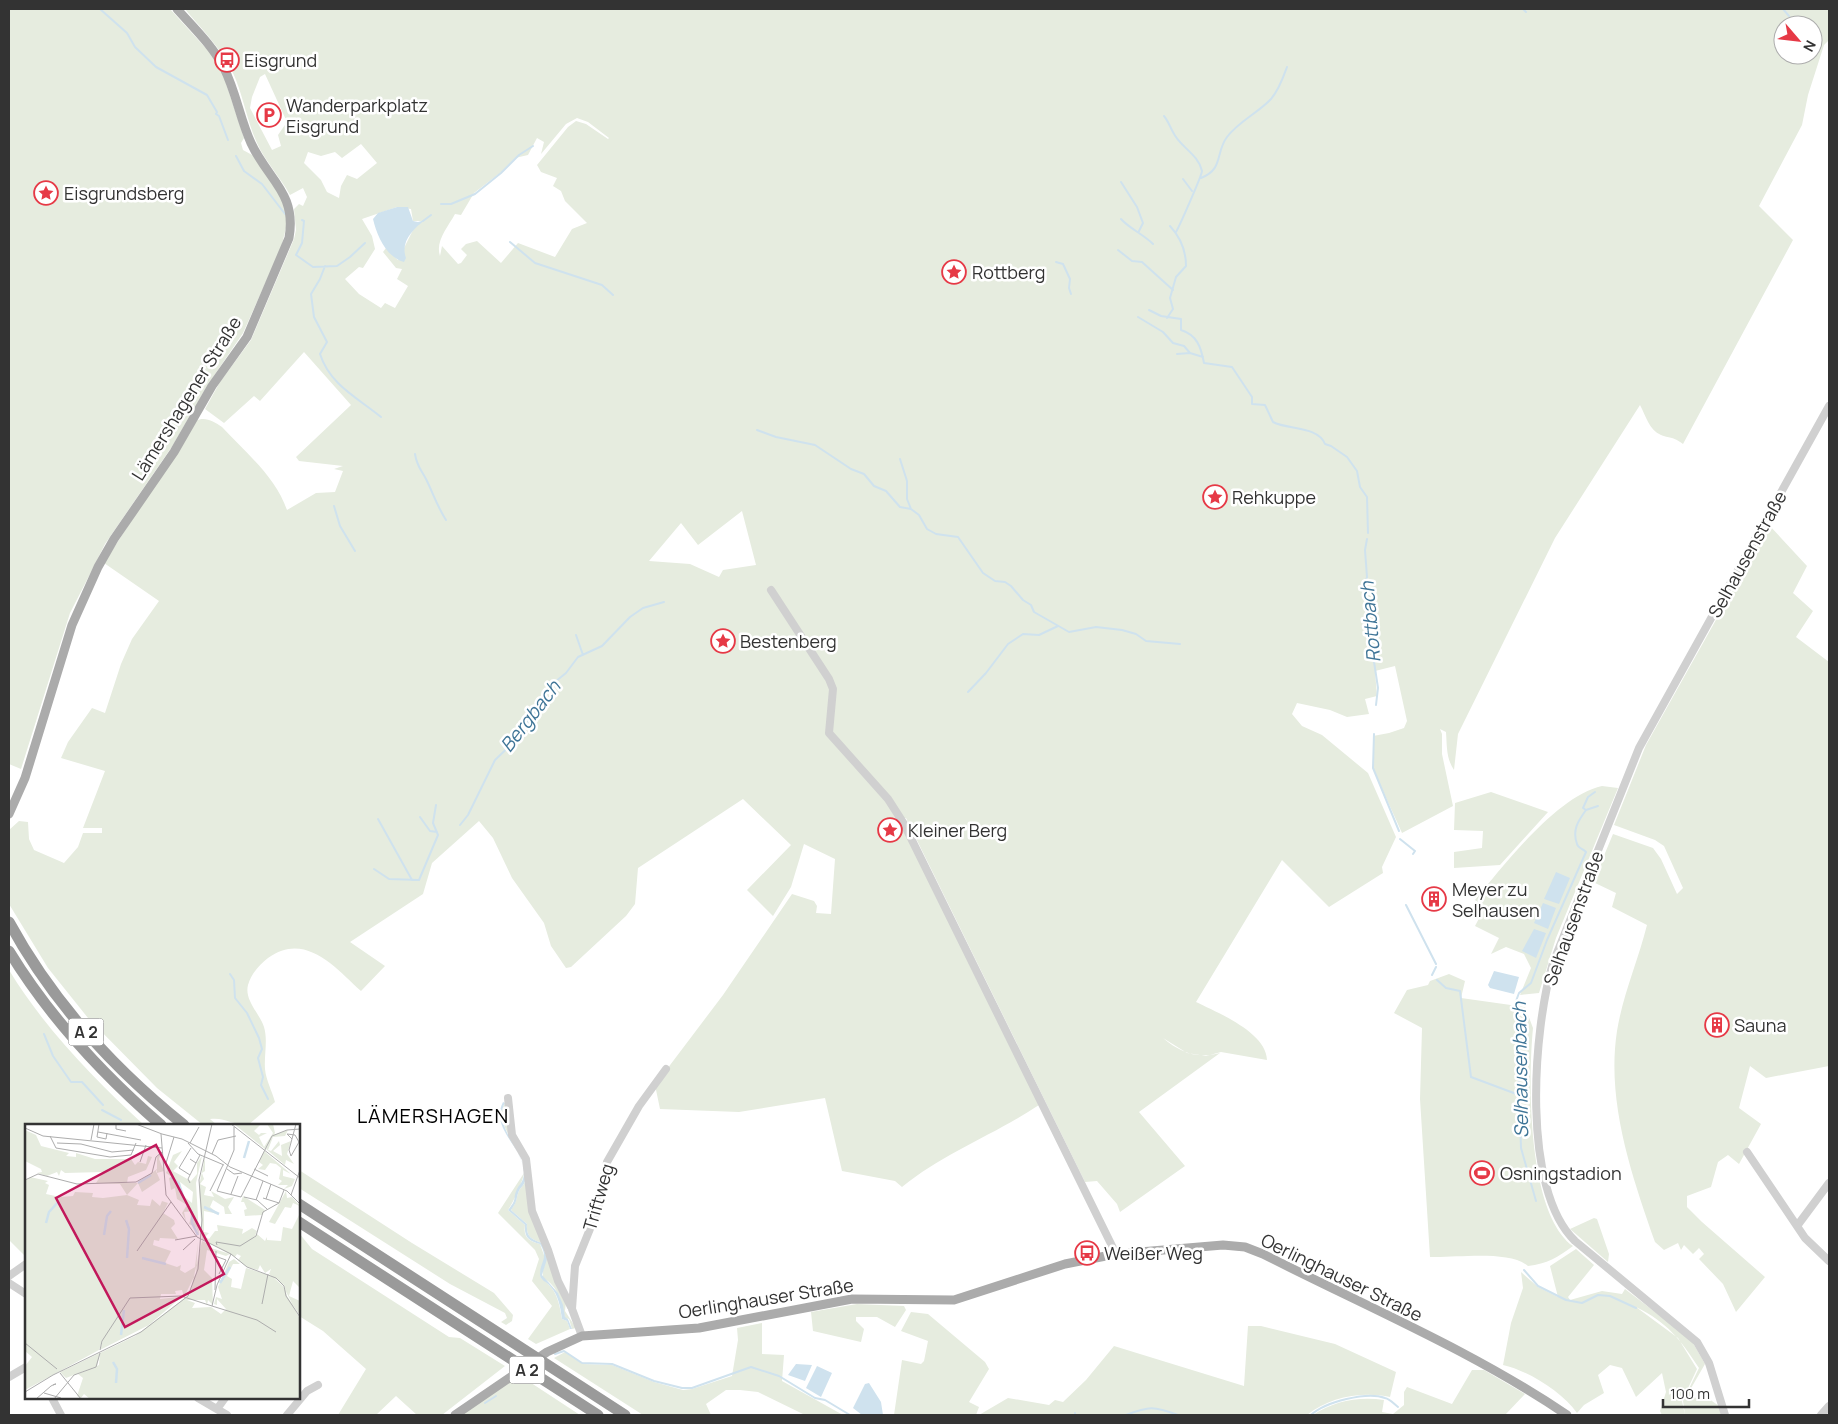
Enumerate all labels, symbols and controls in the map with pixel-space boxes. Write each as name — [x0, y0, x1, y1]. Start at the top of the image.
north arrow — [1773, 15, 1823, 65]
text: N — [1799, 37, 1821, 55]
bus stop icon: Eisgrund — [214, 47, 240, 73]
place label: Eisgrund — [244, 48, 317, 72]
place label: Wanderparkplatz Eisgrund — [286, 93, 428, 138]
parking icon: Wanderparkplatz Eisgrund — [256, 102, 282, 128]
place icon: Eisgrundsberg — [33, 180, 59, 206]
place label: Eisgrundsberg — [64, 181, 184, 205]
place icon: Rottberg — [941, 259, 967, 285]
place label: Rottberg — [972, 260, 1045, 284]
street label: Lämershagener Straße — [126, 311, 246, 485]
place icon: Rehkuppe — [1202, 484, 1228, 510]
place label: Rehkuppe — [1232, 485, 1316, 509]
street label: Selhausenstraße — [1702, 486, 1792, 622]
water label: Rottbach — [1353, 580, 1386, 663]
place icon: Bestenberg — [710, 628, 736, 654]
place label: Bestenberg — [740, 629, 837, 653]
water label: Bergbach — [494, 674, 567, 757]
place icon: Kleiner Berg — [877, 817, 903, 843]
place label: Kleiner Berg — [908, 818, 1007, 842]
street label: Selhausenstraße — [1537, 847, 1609, 989]
place label: Meyer zu Selhausen — [1452, 877, 1540, 922]
building icon: Meyer zu Selhausen — [1421, 886, 1447, 912]
water label: Selhausenbach — [1506, 1001, 1534, 1138]
building icon: Sauna — [1704, 1012, 1730, 1038]
place label: Sauna — [1734, 1013, 1786, 1037]
road number: A 2 — [68, 1019, 104, 1046]
district label: LÄMERSHAGEN — [357, 1102, 509, 1129]
inset map — [25, 1124, 300, 1399]
sports icon: Osningstadion — [1469, 1160, 1495, 1186]
street label: Triftweg — [577, 1161, 619, 1233]
place label: Osningstadion — [1500, 1161, 1622, 1185]
street label: Oerlinghauser Straße — [1257, 1227, 1427, 1327]
bus stop icon: Weißer Weg — [1074, 1240, 1100, 1266]
place label: Weißer Weg — [1104, 1241, 1203, 1265]
street label: Oerlinghauser Straße — [677, 1272, 855, 1324]
road number: A 2 — [510, 1356, 544, 1384]
scale bar — [1663, 1376, 1749, 1408]
text: 100 m — [1670, 1383, 1710, 1404]

